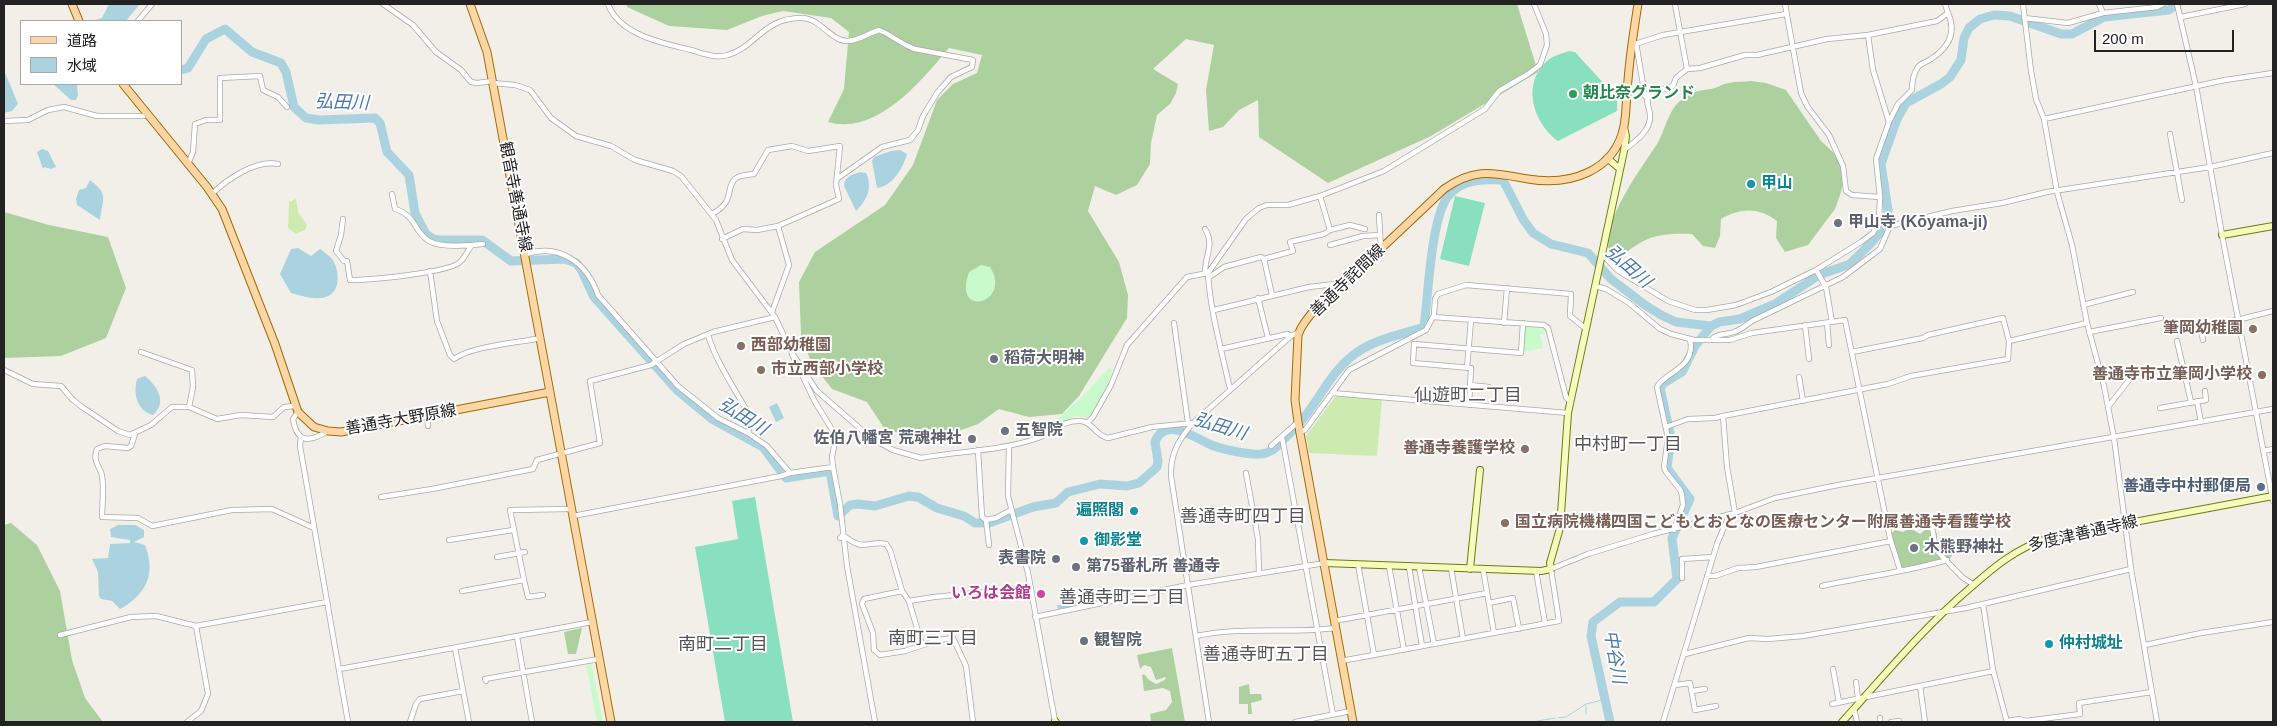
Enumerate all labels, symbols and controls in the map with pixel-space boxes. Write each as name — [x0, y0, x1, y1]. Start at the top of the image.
legend — [20, 20, 182, 85]
scale bar — [2097, 20, 2237, 52]
text: 200 m — [2102, 30, 2144, 47]
text: 道路 — [67, 32, 97, 49]
text: 水域 — [67, 57, 97, 74]
place label: 朝比奈グランド — [1583, 84, 1695, 104]
marker: 朝比奈グランド — [1567, 88, 1579, 100]
water label: 弘田川 — [315, 91, 369, 115]
street label: 観音寺善通寺線 — [495, 140, 535, 254]
place label: 甲山 — [1761, 174, 1793, 194]
marker: 甲山 — [1745, 178, 1757, 190]
place label: 甲山寺 (Kōyama-ji) — [1848, 213, 1988, 233]
marker: 甲山寺 (Kōyama-ji) — [1832, 217, 1844, 229]
street label: 善通寺詫間線 — [1307, 241, 1389, 321]
water label: 弘田川 — [1601, 241, 1655, 293]
place label: 筆岡幼稚園 — [2163, 319, 2243, 339]
marker: 筆岡幼稚園 — [2247, 323, 2259, 335]
place label: 西部幼稚園 — [751, 336, 831, 356]
marker: 西部幼稚園 — [735, 340, 747, 352]
place label: 稻荷大明神 — [1004, 349, 1084, 369]
marker: 稻荷大明神 — [988, 353, 1000, 365]
place label: 市立西部小学校 — [771, 360, 883, 380]
marker: 市立西部小学校 — [755, 364, 767, 376]
place label: 善通寺市立筆岡小学校 — [2092, 365, 2252, 385]
marker: 善通寺市立筆岡小学校 — [2256, 369, 2268, 381]
district label: 仙遊町二丁目 — [1414, 385, 1522, 407]
water label: 弘田川 — [714, 394, 772, 440]
street label: 善通寺大野原線 — [344, 401, 458, 439]
water label: 弘田川 — [1191, 409, 1249, 445]
place label: 五智院 — [1015, 421, 1063, 441]
marker: 五智院 — [999, 425, 1011, 437]
place label: 佐伯八幡宮 荒魂神社 — [814, 429, 962, 449]
marker: 佐伯八幡宮 荒魂神社 — [966, 433, 978, 445]
district label: 中村町一丁目 — [1574, 434, 1682, 456]
place label: 善通寺養護学校 — [1403, 439, 1515, 459]
marker: 善通寺養護学校 — [1519, 443, 1531, 455]
place label: 善通寺中村郵便局 — [2123, 477, 2251, 497]
marker: 善通寺中村郵便局 — [2255, 481, 2267, 493]
place label: 遍照閣 — [1076, 501, 1124, 521]
marker: 遍照閣 — [1128, 505, 1140, 517]
district label: 善通寺町四丁目 — [1180, 506, 1306, 528]
street label: 多度津善通寺線 — [2026, 512, 2140, 556]
place label: 国立病院機構四国こどもとおとなの医療センター附属善通寺看護学校 — [1515, 513, 2011, 533]
marker: 国立病院機構四国こどもとおとなの医療センター附属善通寺看護学校 — [1499, 517, 1511, 529]
place label: 御影堂 — [1094, 531, 1142, 551]
marker: 御影堂 — [1078, 535, 1090, 547]
place label: 木熊野神社 — [1924, 538, 2004, 558]
marker: 木熊野神社 — [1908, 542, 1920, 554]
place label: 表書院 — [998, 549, 1046, 569]
marker: 表書院 — [1050, 553, 1062, 565]
place label: 第75番札所 善通寺 — [1086, 557, 1220, 577]
marker: 第75番札所 善通寺 — [1070, 561, 1082, 573]
place label: いろは会館 — [951, 584, 1031, 604]
district label: 善通寺町三丁目 — [1059, 587, 1185, 609]
marker: いろは会館 — [1035, 588, 1047, 600]
district label: 南町三丁目 — [888, 628, 978, 650]
water label: 中谷川 — [1599, 629, 1629, 685]
place label: 観智院 — [1094, 631, 1142, 651]
district label: 南町二丁目 — [678, 634, 768, 656]
place label: 仲村城址 — [2059, 634, 2123, 654]
marker: 観智院 — [1078, 635, 1090, 647]
marker: 仲村城址 — [2043, 638, 2055, 650]
district label: 善通寺町五丁目 — [1203, 644, 1329, 666]

